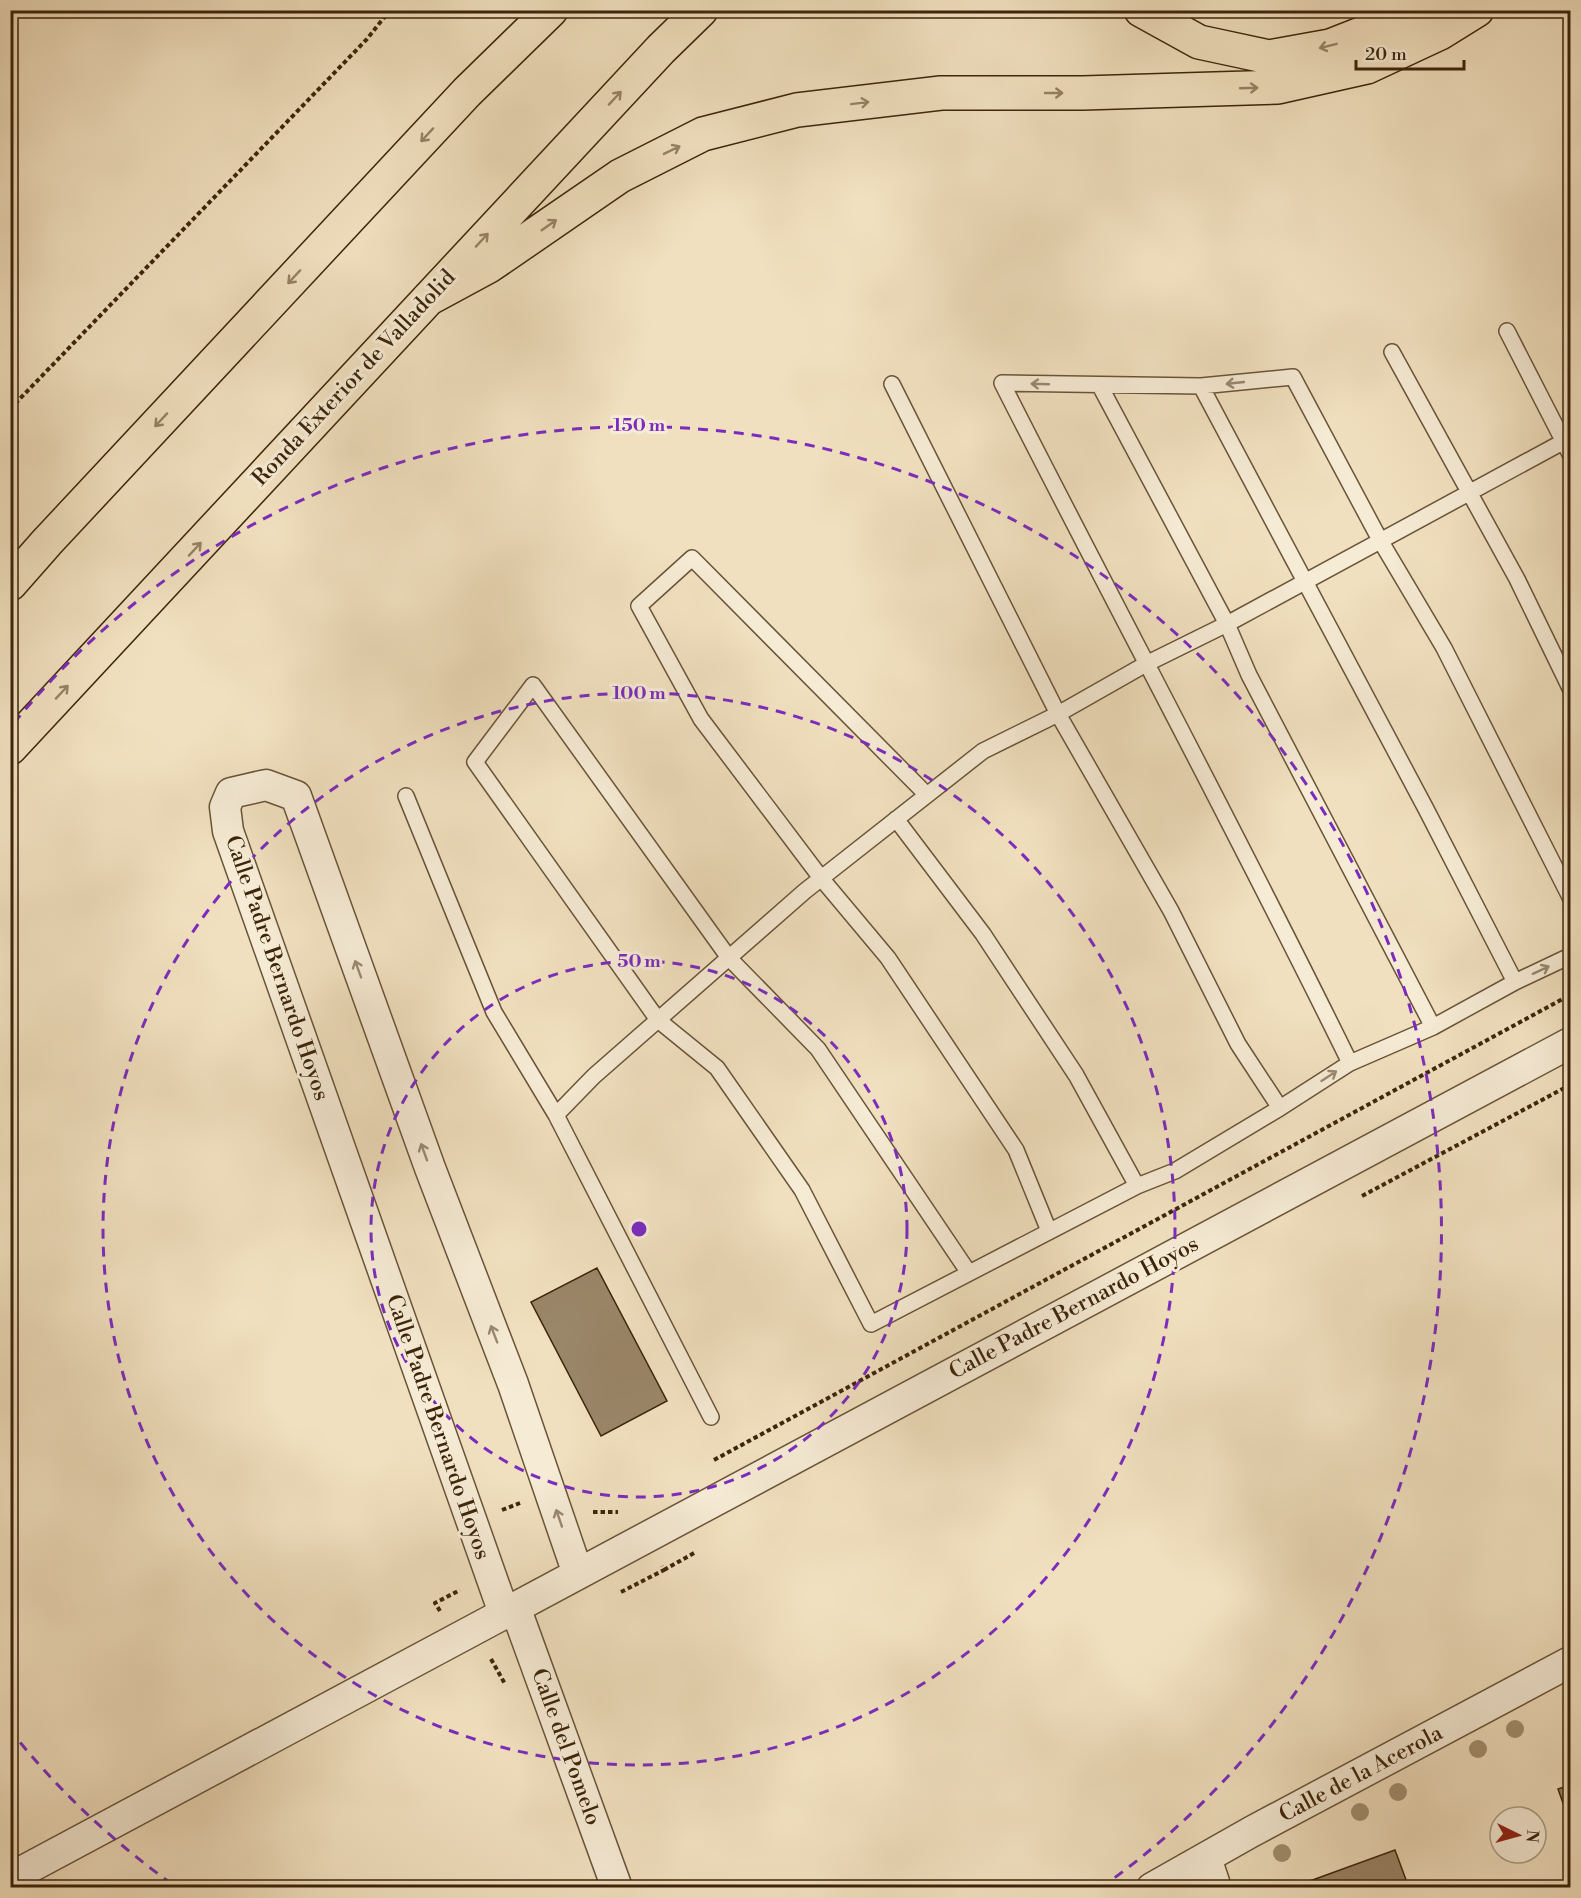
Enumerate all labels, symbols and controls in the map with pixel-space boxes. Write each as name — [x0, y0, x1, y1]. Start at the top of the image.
scale bar — [1356, 33, 1464, 71]
one-way arrow — [1319, 40, 1338, 52]
text: 20 m — [1365, 43, 1407, 66]
one-way arrow — [1239, 82, 1259, 94]
one-way arrow — [1044, 87, 1064, 99]
one-way arrow — [608, 91, 622, 106]
one-way arrow — [850, 97, 869, 108]
one-way arrow — [420, 127, 434, 142]
one-way arrow — [663, 143, 681, 155]
one-way arrow — [541, 219, 557, 231]
one-way arrow — [475, 233, 489, 248]
street label: Ronda Exterior de Valladolid — [247, 264, 462, 492]
one-way arrow — [287, 270, 301, 285]
one-way arrow — [1031, 378, 1051, 390]
one-way arrow — [1226, 378, 1246, 389]
one-way arrow — [154, 412, 168, 427]
text: 150 m — [613, 414, 666, 437]
one-way arrow — [187, 542, 201, 557]
text: 100 m — [612, 682, 666, 705]
one-way arrow — [55, 685, 69, 700]
street label: Calle Padre Bernardo Hoyos — [219, 832, 335, 1104]
text: 50 m — [617, 950, 661, 973]
one-way arrow — [352, 960, 363, 979]
one-way arrow — [1531, 964, 1549, 975]
one-way arrow — [1320, 1070, 1337, 1082]
one-way arrow — [418, 1143, 429, 1162]
centre of rings — [629, 1219, 649, 1239]
street label: Calle Padre Bernardo Hoyos — [945, 1231, 1203, 1385]
street label: Calle Padre Bernardo Hoyos — [380, 1291, 496, 1563]
one-way arrow — [488, 1326, 499, 1344]
one-way arrow — [553, 1509, 564, 1528]
street label: Calle del Pomelo — [525, 1665, 607, 1829]
street label: Calle de la Acerola — [1275, 1719, 1448, 1828]
north arrow — [1488, 1805, 1548, 1865]
text: N — [1521, 1829, 1542, 1844]

